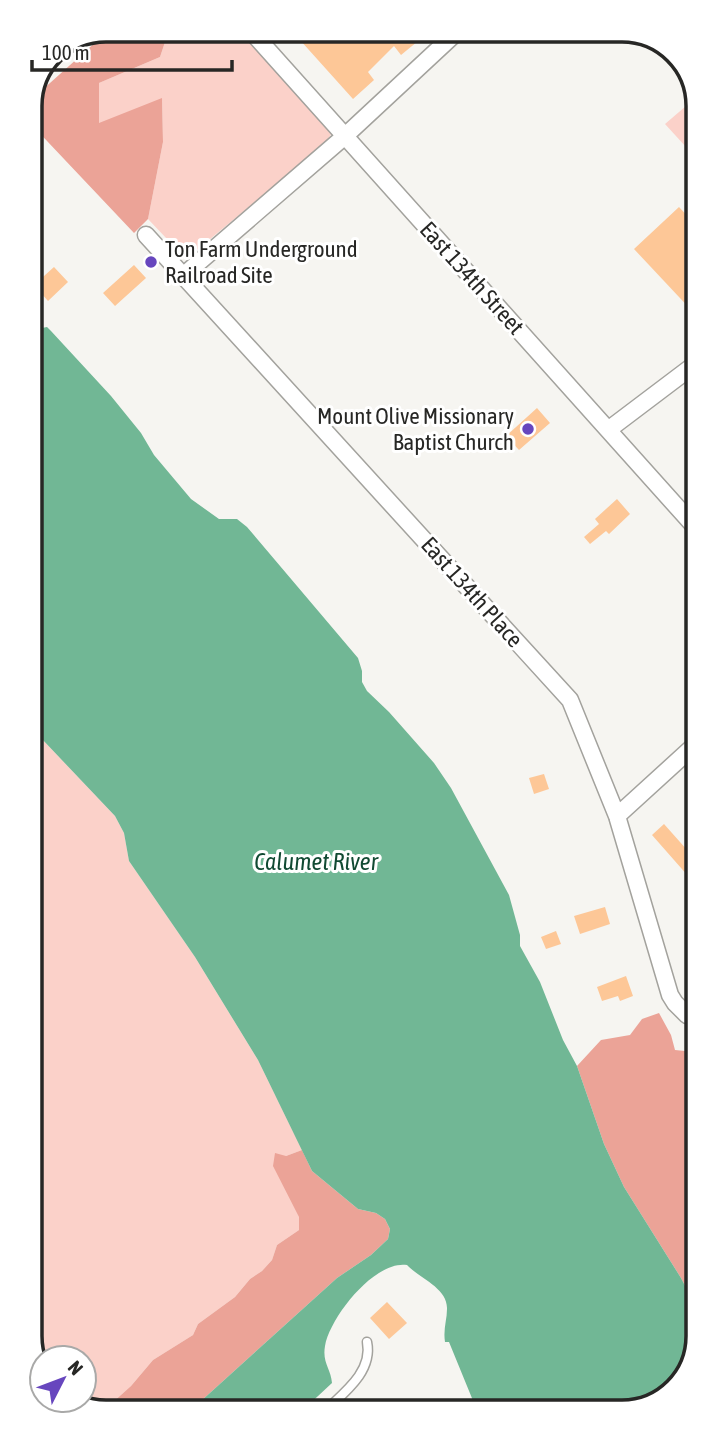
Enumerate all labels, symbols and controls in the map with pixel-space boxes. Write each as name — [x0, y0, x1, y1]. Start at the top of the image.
scale bar — [32, 28, 231, 72]
text: 100 m — [42, 40, 90, 64]
street label: East 134th Street — [415, 216, 529, 340]
place label: Ton Farm Underground Railroad Site — [165, 236, 358, 288]
marker: Ton Farm Underground Railroad Site — [143, 254, 159, 270]
place label: Mount Olive Missionary Baptist Church — [317, 403, 514, 455]
marker: Mount Olive Missionary Baptist Church — [520, 421, 536, 437]
street label: East 134th Place — [416, 532, 528, 652]
water label: Calumet River — [254, 848, 379, 875]
north arrow — [28, 1344, 98, 1414]
text: N — [64, 1356, 88, 1379]

